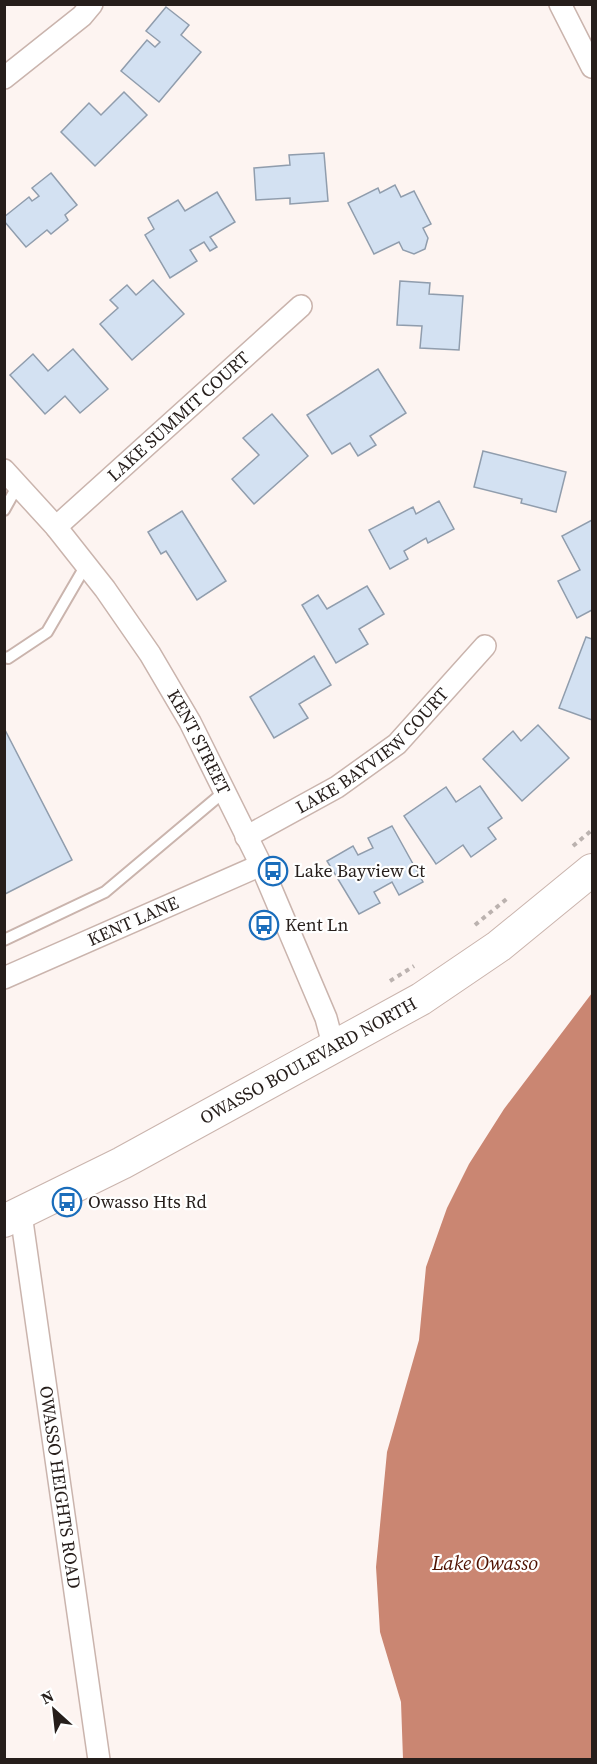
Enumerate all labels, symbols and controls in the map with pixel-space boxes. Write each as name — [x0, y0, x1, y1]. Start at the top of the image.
street label: LAKE SUMMIT COURT — [102, 345, 255, 487]
street label: LAKE BAYVIEW COURT — [291, 682, 454, 819]
street label: KENT STREET — [162, 685, 237, 799]
bus stop icon: Lake Bayview Ct — [257, 855, 289, 887]
place label: Lake Bayview Ct — [294, 858, 425, 883]
street label: KENT LANE — [83, 890, 183, 952]
bus stop icon: Kent Ln — [248, 909, 280, 941]
place label: Kent Ln — [285, 912, 348, 937]
street label: OWASSO BOULEVARD NORTH — [195, 991, 421, 1130]
bus stop icon: Owasso Hts Rd — [51, 1186, 83, 1218]
place label: Owasso Hts Rd — [88, 1189, 207, 1214]
street label: OWASSO HEIGHTS ROAD — [34, 1384, 87, 1590]
water label: Lake Owasso — [431, 1549, 538, 1577]
north arrow — [24, 1680, 84, 1740]
text: N — [37, 1684, 58, 1709]

